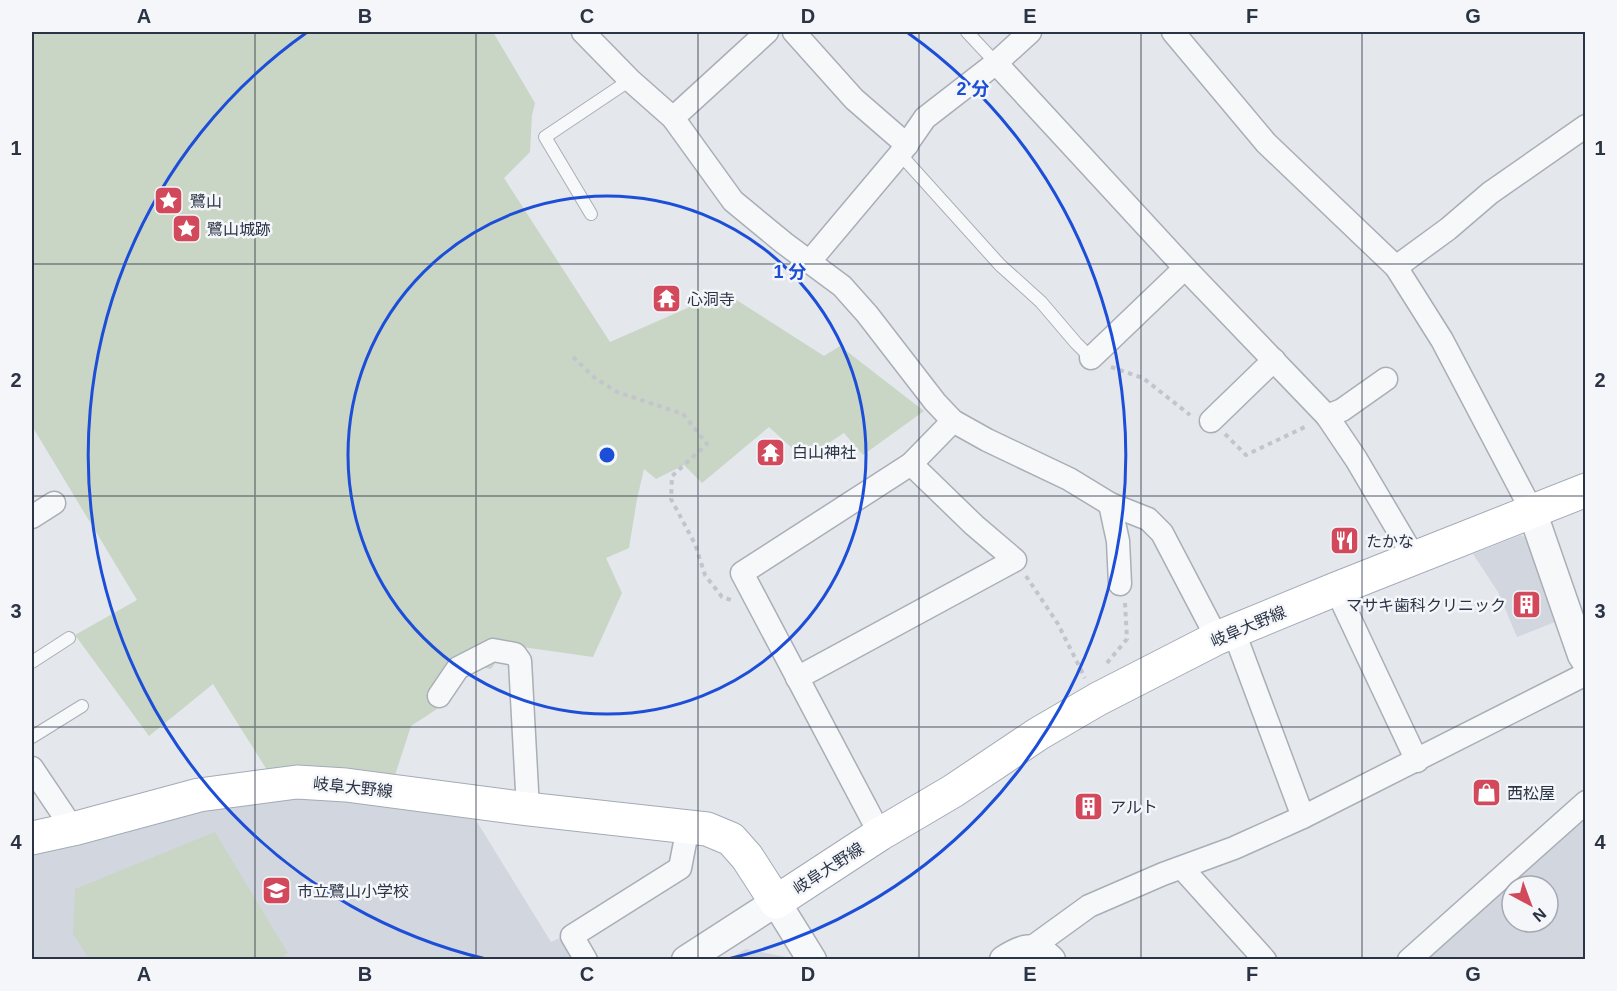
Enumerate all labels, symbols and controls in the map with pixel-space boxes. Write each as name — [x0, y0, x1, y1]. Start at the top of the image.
text: A — [137, 5, 151, 27]
text: B — [358, 5, 372, 27]
text: C — [580, 5, 594, 27]
text: D — [801, 5, 815, 27]
text: E — [1023, 5, 1037, 27]
text: F — [1246, 5, 1258, 27]
text: G — [1465, 5, 1481, 27]
text: 2 分 — [956, 79, 990, 99]
text: 1 — [10, 137, 22, 159]
text: 1 — [1594, 137, 1606, 159]
place icon: 鷺山 — [153, 185, 185, 217]
place label: 鷺山 — [190, 193, 222, 210]
place icon: 鷺山城跡 — [170, 213, 202, 245]
place label: 鷺山城跡 — [207, 221, 271, 238]
text: 1 分 — [773, 262, 807, 282]
temple icon: 心洞寺 — [650, 283, 682, 315]
place label: 心洞寺 — [687, 291, 735, 308]
text: 2 — [10, 369, 22, 391]
text: 2 — [1594, 369, 1606, 391]
temple icon: 白山神社 — [755, 436, 787, 468]
place label: 白山神社 — [792, 444, 856, 461]
centre of rings — [597, 445, 617, 465]
restaurant icon: たかな — [1329, 525, 1361, 557]
place label: たかな — [1366, 533, 1414, 550]
building icon: マサキ歯科クリニック — [1511, 589, 1543, 621]
place label: マサキ歯科クリニック — [1346, 597, 1506, 614]
text: 3 — [10, 600, 22, 622]
text: 3 — [1594, 600, 1606, 622]
street label: 岐阜大野線 — [1208, 603, 1288, 650]
street label: 岐阜大野線 — [312, 775, 394, 800]
shop icon: 西松屋 — [1470, 777, 1502, 809]
place label: 西松屋 — [1507, 785, 1555, 802]
building icon: アルト — [1073, 791, 1105, 823]
place label: アルト — [1110, 799, 1158, 816]
text: 4 — [10, 831, 22, 853]
text: 4 — [1594, 831, 1606, 853]
street label: 岐阜大野線 — [790, 840, 866, 897]
north arrow — [1500, 874, 1560, 934]
school or university icon: 市立鷺山小学校 — [260, 875, 292, 907]
place label: 市立鷺山小学校 — [297, 883, 409, 900]
text: N — [1530, 905, 1549, 925]
text: A — [137, 963, 151, 985]
text: B — [358, 963, 372, 985]
text: C — [580, 963, 594, 985]
text: D — [801, 963, 815, 985]
text: E — [1023, 963, 1037, 985]
text: F — [1246, 963, 1258, 985]
text: G — [1465, 963, 1481, 985]

